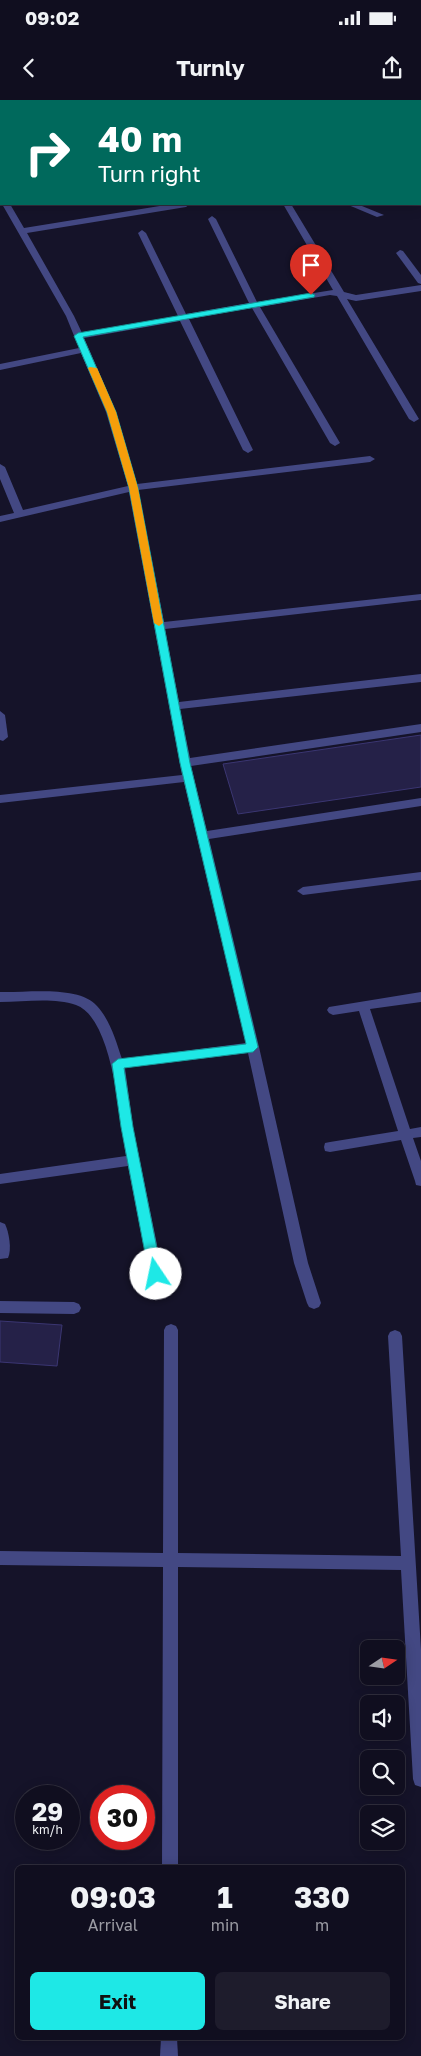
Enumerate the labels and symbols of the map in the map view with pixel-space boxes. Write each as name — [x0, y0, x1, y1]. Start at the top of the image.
pin — [290, 244, 332, 295]
position arrow — [129, 1247, 181, 1299]
north arrow — [360, 1640, 405, 1685]
speed limit sign: 30 — [90, 1785, 155, 1850]

